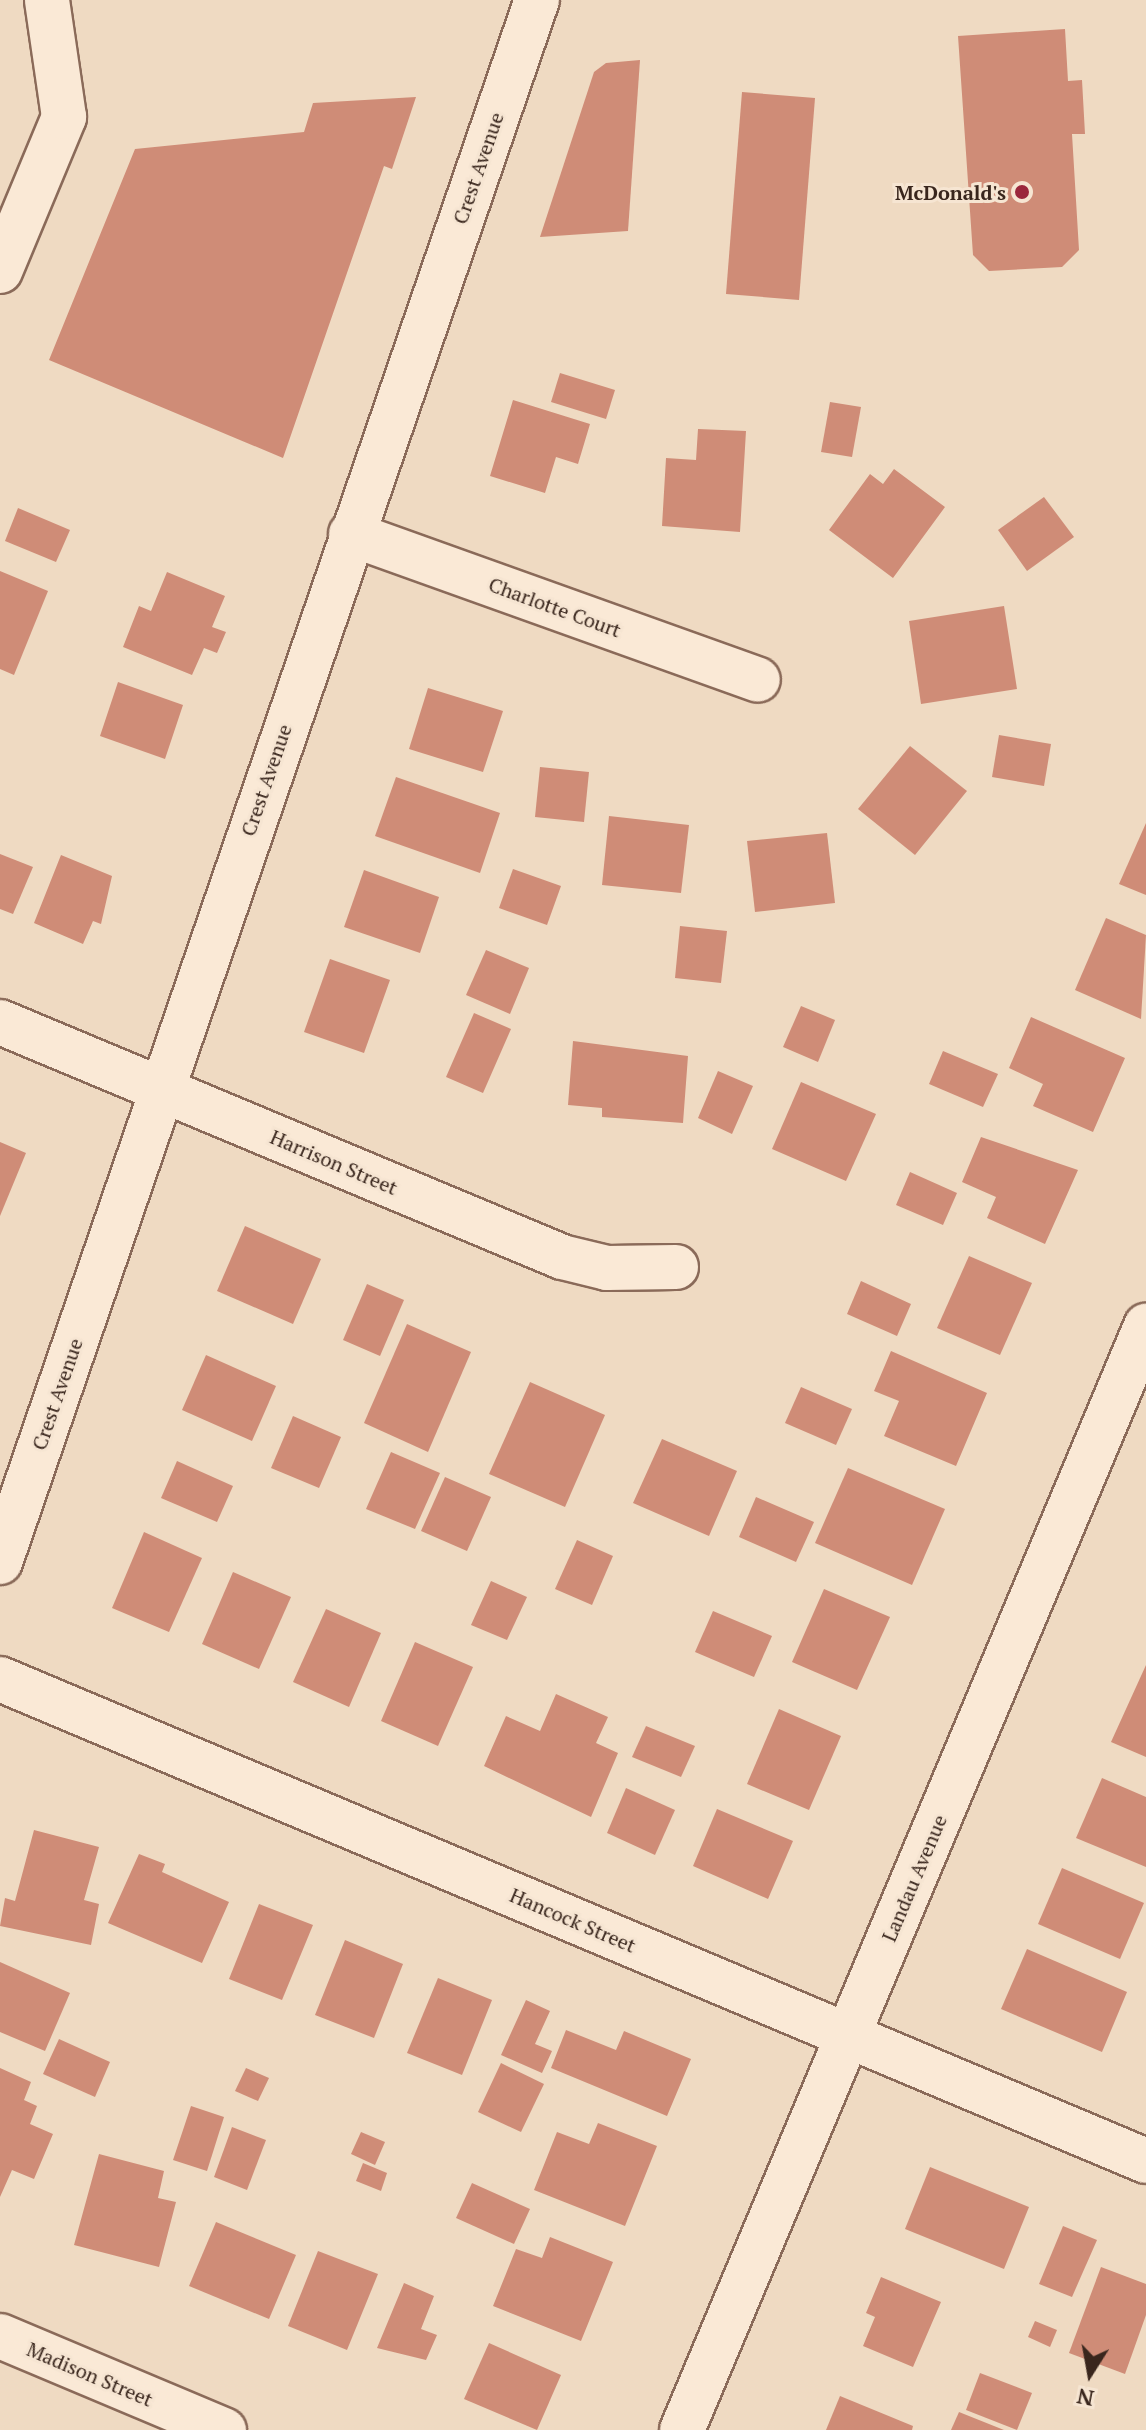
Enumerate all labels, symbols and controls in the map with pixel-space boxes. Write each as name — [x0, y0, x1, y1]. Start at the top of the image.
street label: Crest Avenue — [448, 109, 508, 227]
place label: McDonald's — [895, 180, 1006, 204]
marker: McDonald's — [1013, 183, 1031, 201]
street label: Charlotte Court — [486, 572, 624, 642]
street label: Crest Avenue — [236, 721, 296, 839]
street label: Harrison Street — [267, 1124, 401, 1200]
street label: Crest Avenue — [27, 1335, 87, 1453]
street label: Landau Avenue — [876, 1811, 952, 1945]
street label: Hancock Street — [506, 1883, 640, 1957]
north arrow — [1050, 2334, 1130, 2414]
street label: Madison Street — [23, 2337, 157, 2411]
text: N — [1074, 2382, 1096, 2414]

